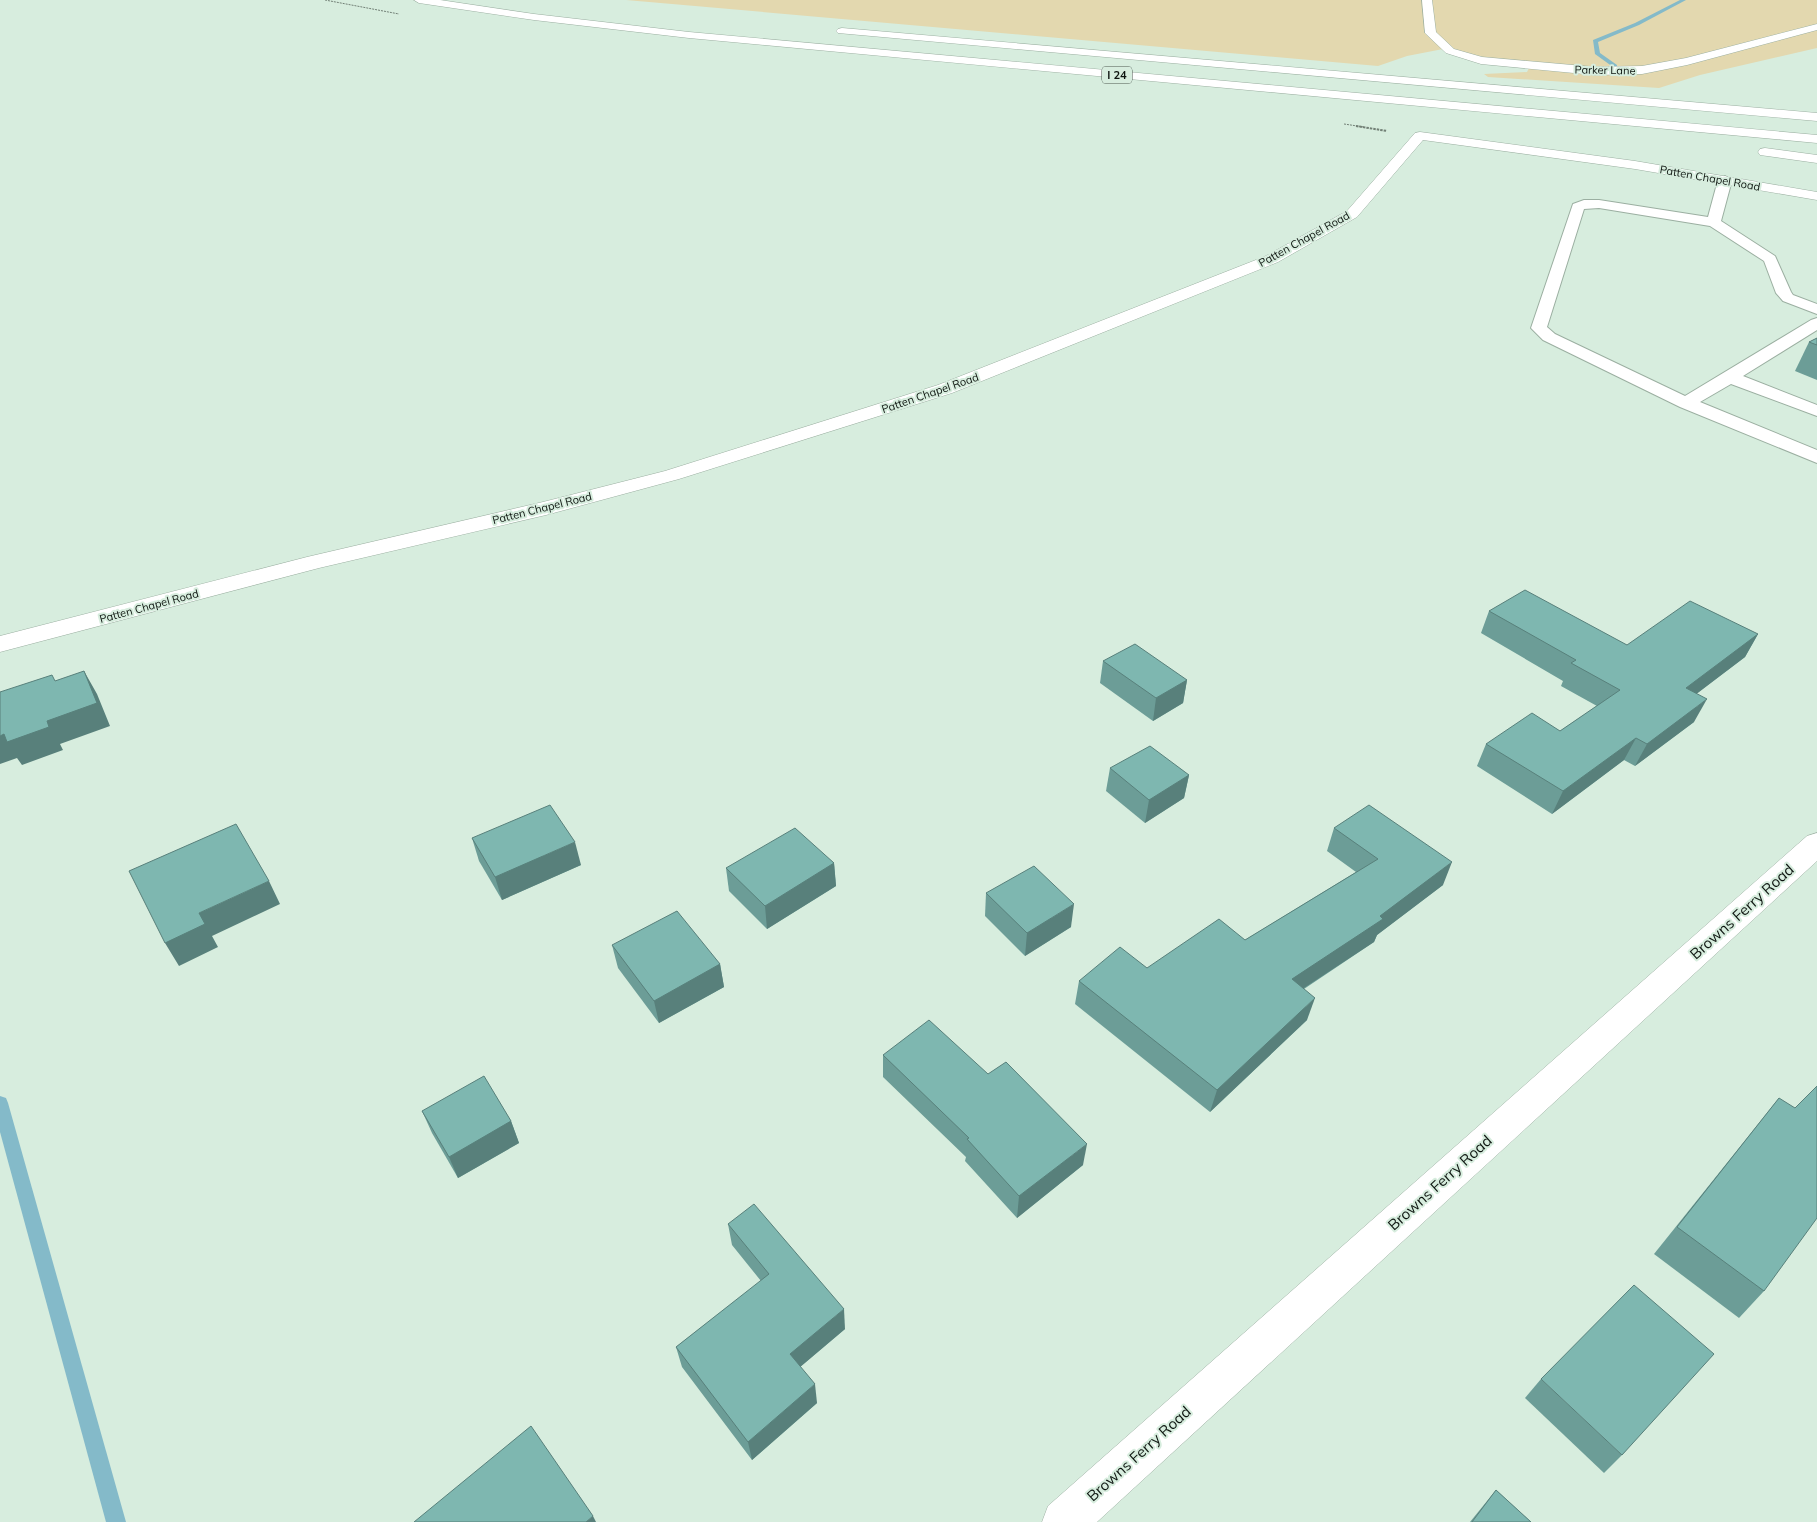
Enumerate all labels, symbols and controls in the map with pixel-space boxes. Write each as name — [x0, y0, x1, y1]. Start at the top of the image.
street label: Parker Lane — [1574, 62, 1636, 78]
road number: I 24 — [1102, 66, 1132, 84]
street label: Patten Chapel Road — [1659, 162, 1761, 194]
street label: Patten Chapel Road — [1256, 208, 1352, 270]
street label: Patten Chapel Road — [880, 370, 980, 416]
street label: Patten Chapel Road — [491, 489, 593, 527]
street label: Patten Chapel Road — [98, 586, 200, 626]
street label: Browns Ferry Road — [1686, 860, 1798, 963]
street label: Browns Ferry Road — [1384, 1131, 1496, 1234]
street label: Browns Ferry Road — [1083, 1402, 1195, 1505]

